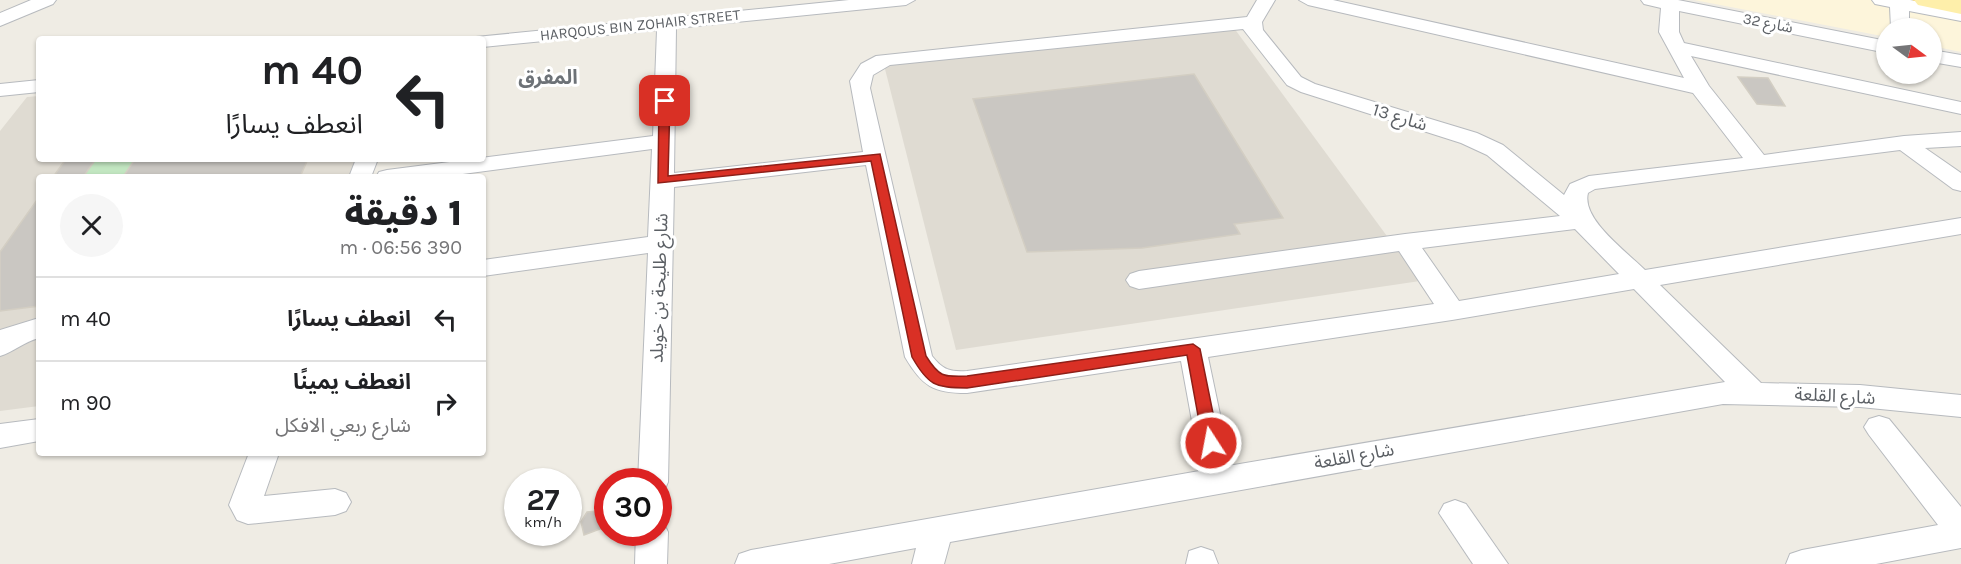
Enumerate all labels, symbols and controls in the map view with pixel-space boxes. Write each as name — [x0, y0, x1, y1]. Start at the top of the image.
street label: HARQOUS BIN ZOHAIR STREET — [539, 5, 742, 44]
street label: شارع 32 — [1741, 9, 1795, 40]
north arrow — [1876, 18, 1942, 84]
map controls — [1876, 18, 1942, 84]
text: 40 m — [261, 45, 363, 95]
icon: left — [384, 60, 462, 138]
district label: المفرق — [518, 66, 578, 89]
pin — [639, 75, 690, 126]
icon: arrive — [648, 84, 681, 117]
street label: شارع 13 — [1369, 98, 1430, 139]
text: انعطف يسارًا — [225, 108, 363, 140]
text: 1 دقيقة — [344, 192, 462, 234]
button: close — [60, 194, 123, 257]
street label: شارع طليحة بن خويلد — [645, 213, 676, 363]
text: 390 m · 06:56 — [340, 236, 462, 259]
icon: left — [429, 303, 462, 336]
text: 40 m — [60, 306, 111, 332]
text: انعطف يسارًا — [287, 306, 411, 332]
text: انعطف يمينًا — [293, 369, 411, 395]
street label: شارع القلعة — [1794, 383, 1876, 412]
icon: right — [429, 387, 462, 420]
text: 90 m — [60, 390, 112, 416]
position arrow — [1179, 411, 1243, 475]
text: شارع ربعي الافكل — [275, 414, 411, 437]
street label: شارع القلعة — [1312, 438, 1396, 477]
speed limit sign: 30 — [594, 468, 672, 546]
text: 27 — [526, 482, 560, 518]
text: km/h — [524, 513, 562, 531]

